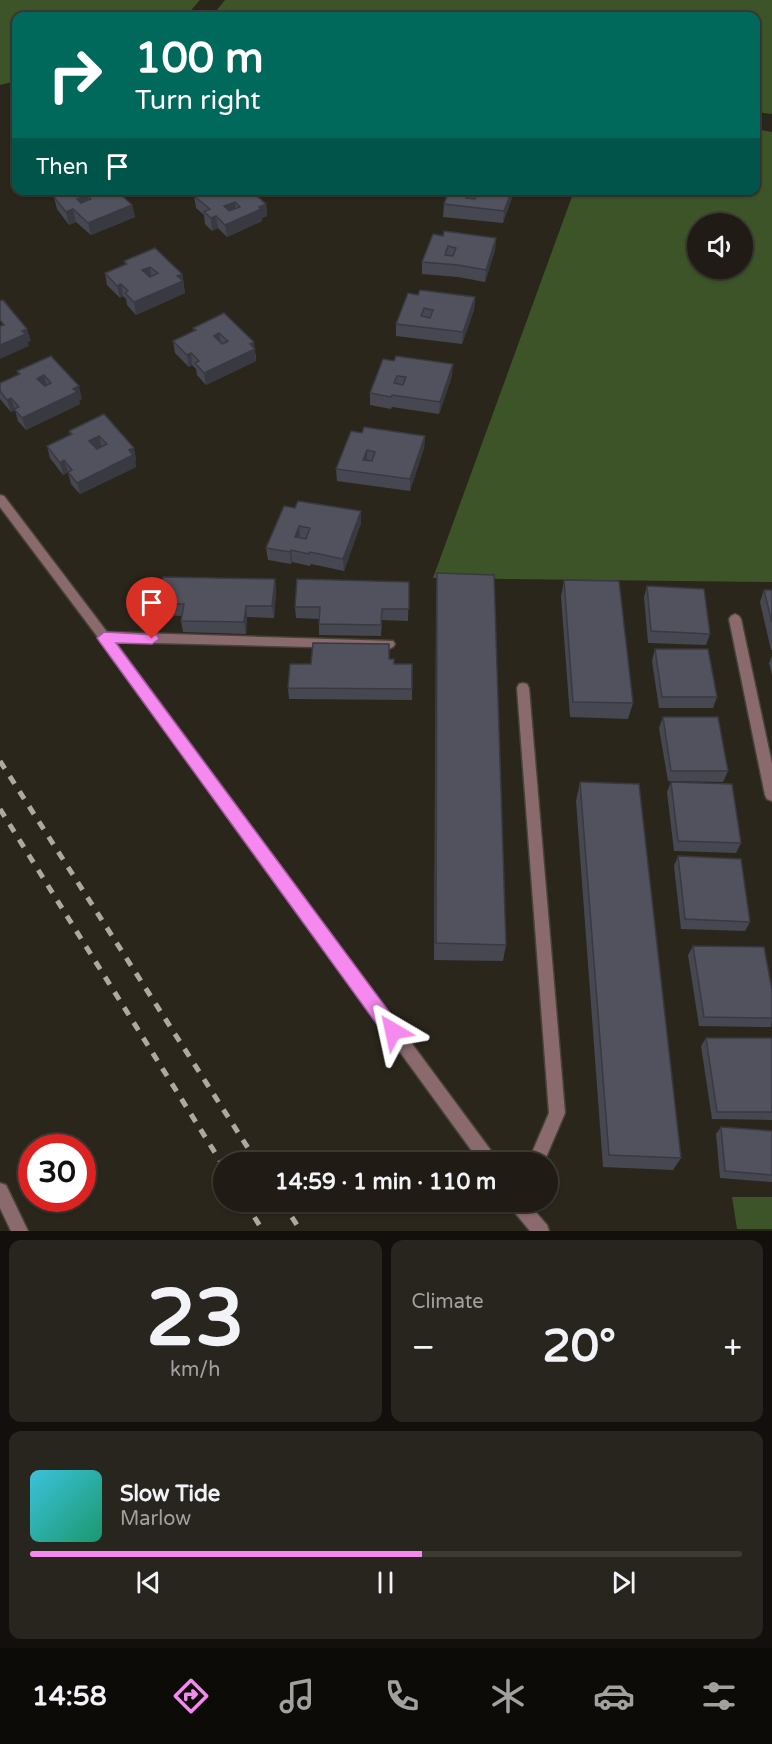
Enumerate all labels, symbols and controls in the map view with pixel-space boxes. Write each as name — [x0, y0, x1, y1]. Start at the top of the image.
text: 100 m — [135, 33, 264, 84]
icon: right — [36, 36, 114, 114]
text: Turn right — [135, 84, 261, 117]
icon: arrive — [101, 150, 134, 183]
text: Then — [36, 154, 89, 180]
map controls — [687, 213, 753, 279]
button: sound — [687, 213, 753, 279]
pin — [126, 577, 177, 639]
icon: arrive — [135, 586, 168, 619]
position arrow — [361, 999, 425, 1063]
speed limit sign: 30 — [18, 1134, 96, 1212]
text: 14:59 · 1 min · 110 m — [275, 1169, 496, 1195]
text: 23 — [146, 1272, 244, 1366]
text: Climate — [412, 1290, 484, 1314]
text: 20° — [542, 1320, 616, 1374]
text: − — [412, 1328, 435, 1367]
text: + — [723, 1328, 742, 1367]
text: km/h — [170, 1358, 220, 1382]
text: Slow Tide — [120, 1481, 220, 1507]
text: Marlow — [120, 1507, 191, 1531]
icon: previous — [132, 1566, 165, 1599]
icon: pause — [369, 1566, 402, 1599]
icon: next — [607, 1566, 640, 1599]
icon: directions — [170, 1675, 212, 1717]
icon: music — [276, 1675, 318, 1717]
icon: phone — [381, 1675, 423, 1717]
icon: climate — [487, 1675, 529, 1717]
icon: car — [593, 1675, 635, 1717]
icon: filters — [698, 1675, 740, 1717]
text: 14:58 — [32, 1680, 107, 1713]

